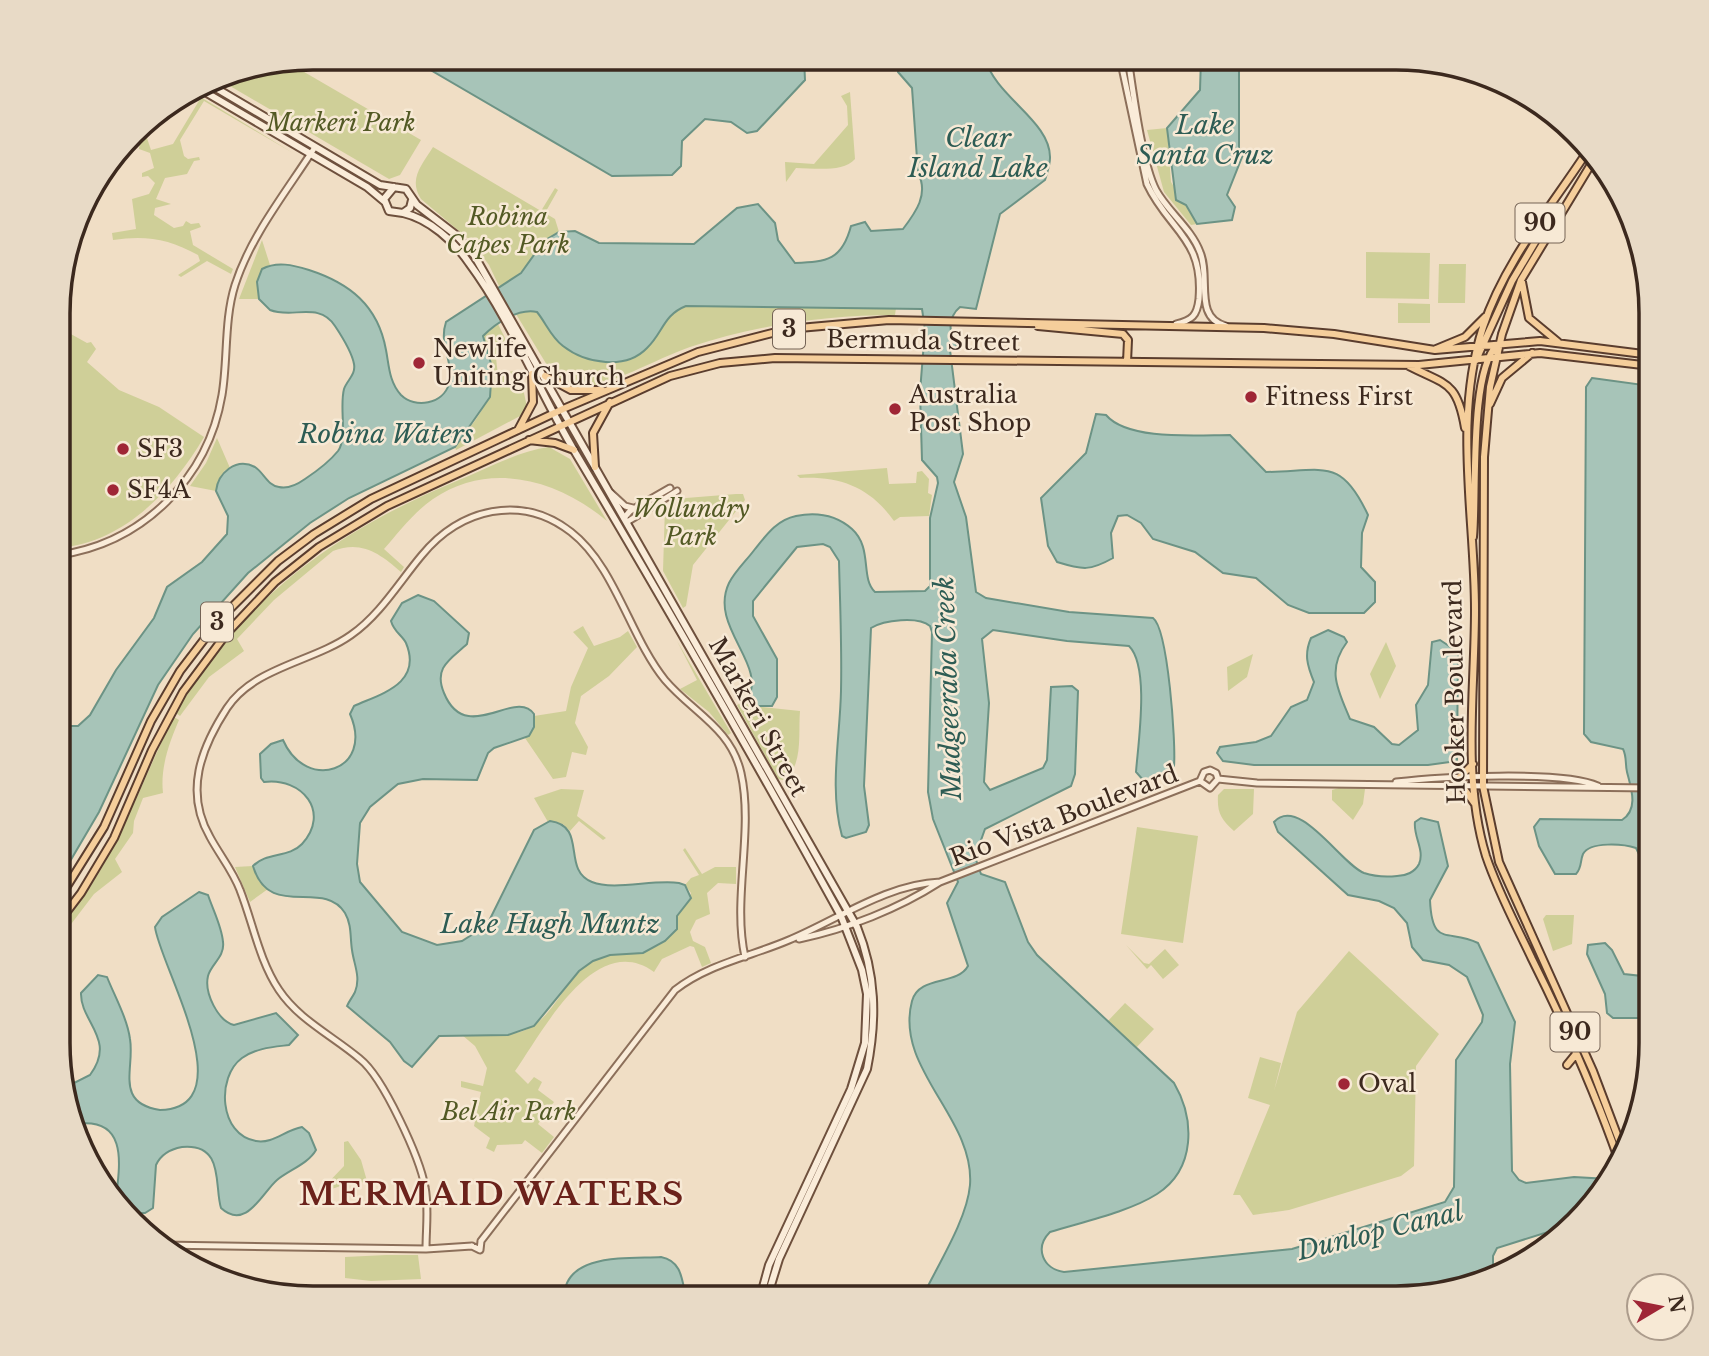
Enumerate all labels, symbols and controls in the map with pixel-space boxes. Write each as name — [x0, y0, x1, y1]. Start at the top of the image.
park label: Markeri Park — [265, 108, 416, 137]
water label: Lake Santa Cruz — [1137, 109, 1273, 171]
water label: Clear Island Lake — [907, 122, 1048, 184]
park label: Robina Capes Park — [446, 202, 570, 259]
road number: 90 — [1516, 204, 1564, 243]
road number: 3 — [773, 310, 805, 348]
street label: Bermuda Street — [826, 324, 1020, 357]
place label: Newlife Uniting Church — [433, 334, 625, 391]
marker: Newlife Uniting Church — [411, 355, 427, 371]
place label: Australia Post Shop — [908, 380, 1031, 437]
place label: Fitness First — [1265, 382, 1413, 411]
marker: Fitness First — [1243, 389, 1259, 405]
marker: Australia Post Shop — [887, 401, 903, 417]
water label: Robina Waters — [297, 418, 474, 450]
place label: SF3 — [137, 434, 183, 463]
marker: SF3 — [115, 441, 131, 457]
place label: SF4A — [127, 475, 191, 504]
marker: SF4A — [105, 482, 121, 498]
park label: Wollundry Park — [632, 494, 750, 551]
water label: Mudgeeraba Creek — [928, 576, 968, 801]
street label: Hooker Boulevard — [1438, 579, 1471, 805]
road number: 3 — [201, 602, 233, 642]
street label: Markeri Street — [703, 632, 814, 801]
street label: Rio Vista Boulevard — [946, 759, 1182, 872]
water label: Lake Hugh Muntz — [439, 908, 660, 940]
road number: 90 — [1550, 1012, 1600, 1051]
place label: Oval — [1358, 1069, 1416, 1098]
marker: Oval — [1336, 1076, 1352, 1092]
park label: Bel Air Park — [440, 1097, 577, 1126]
district label: MERMAID WATERS — [299, 1174, 685, 1214]
water label: Dunlop Canal — [1293, 1195, 1467, 1267]
north arrow — [1625, 1272, 1695, 1342]
text: N — [1663, 1293, 1689, 1315]

